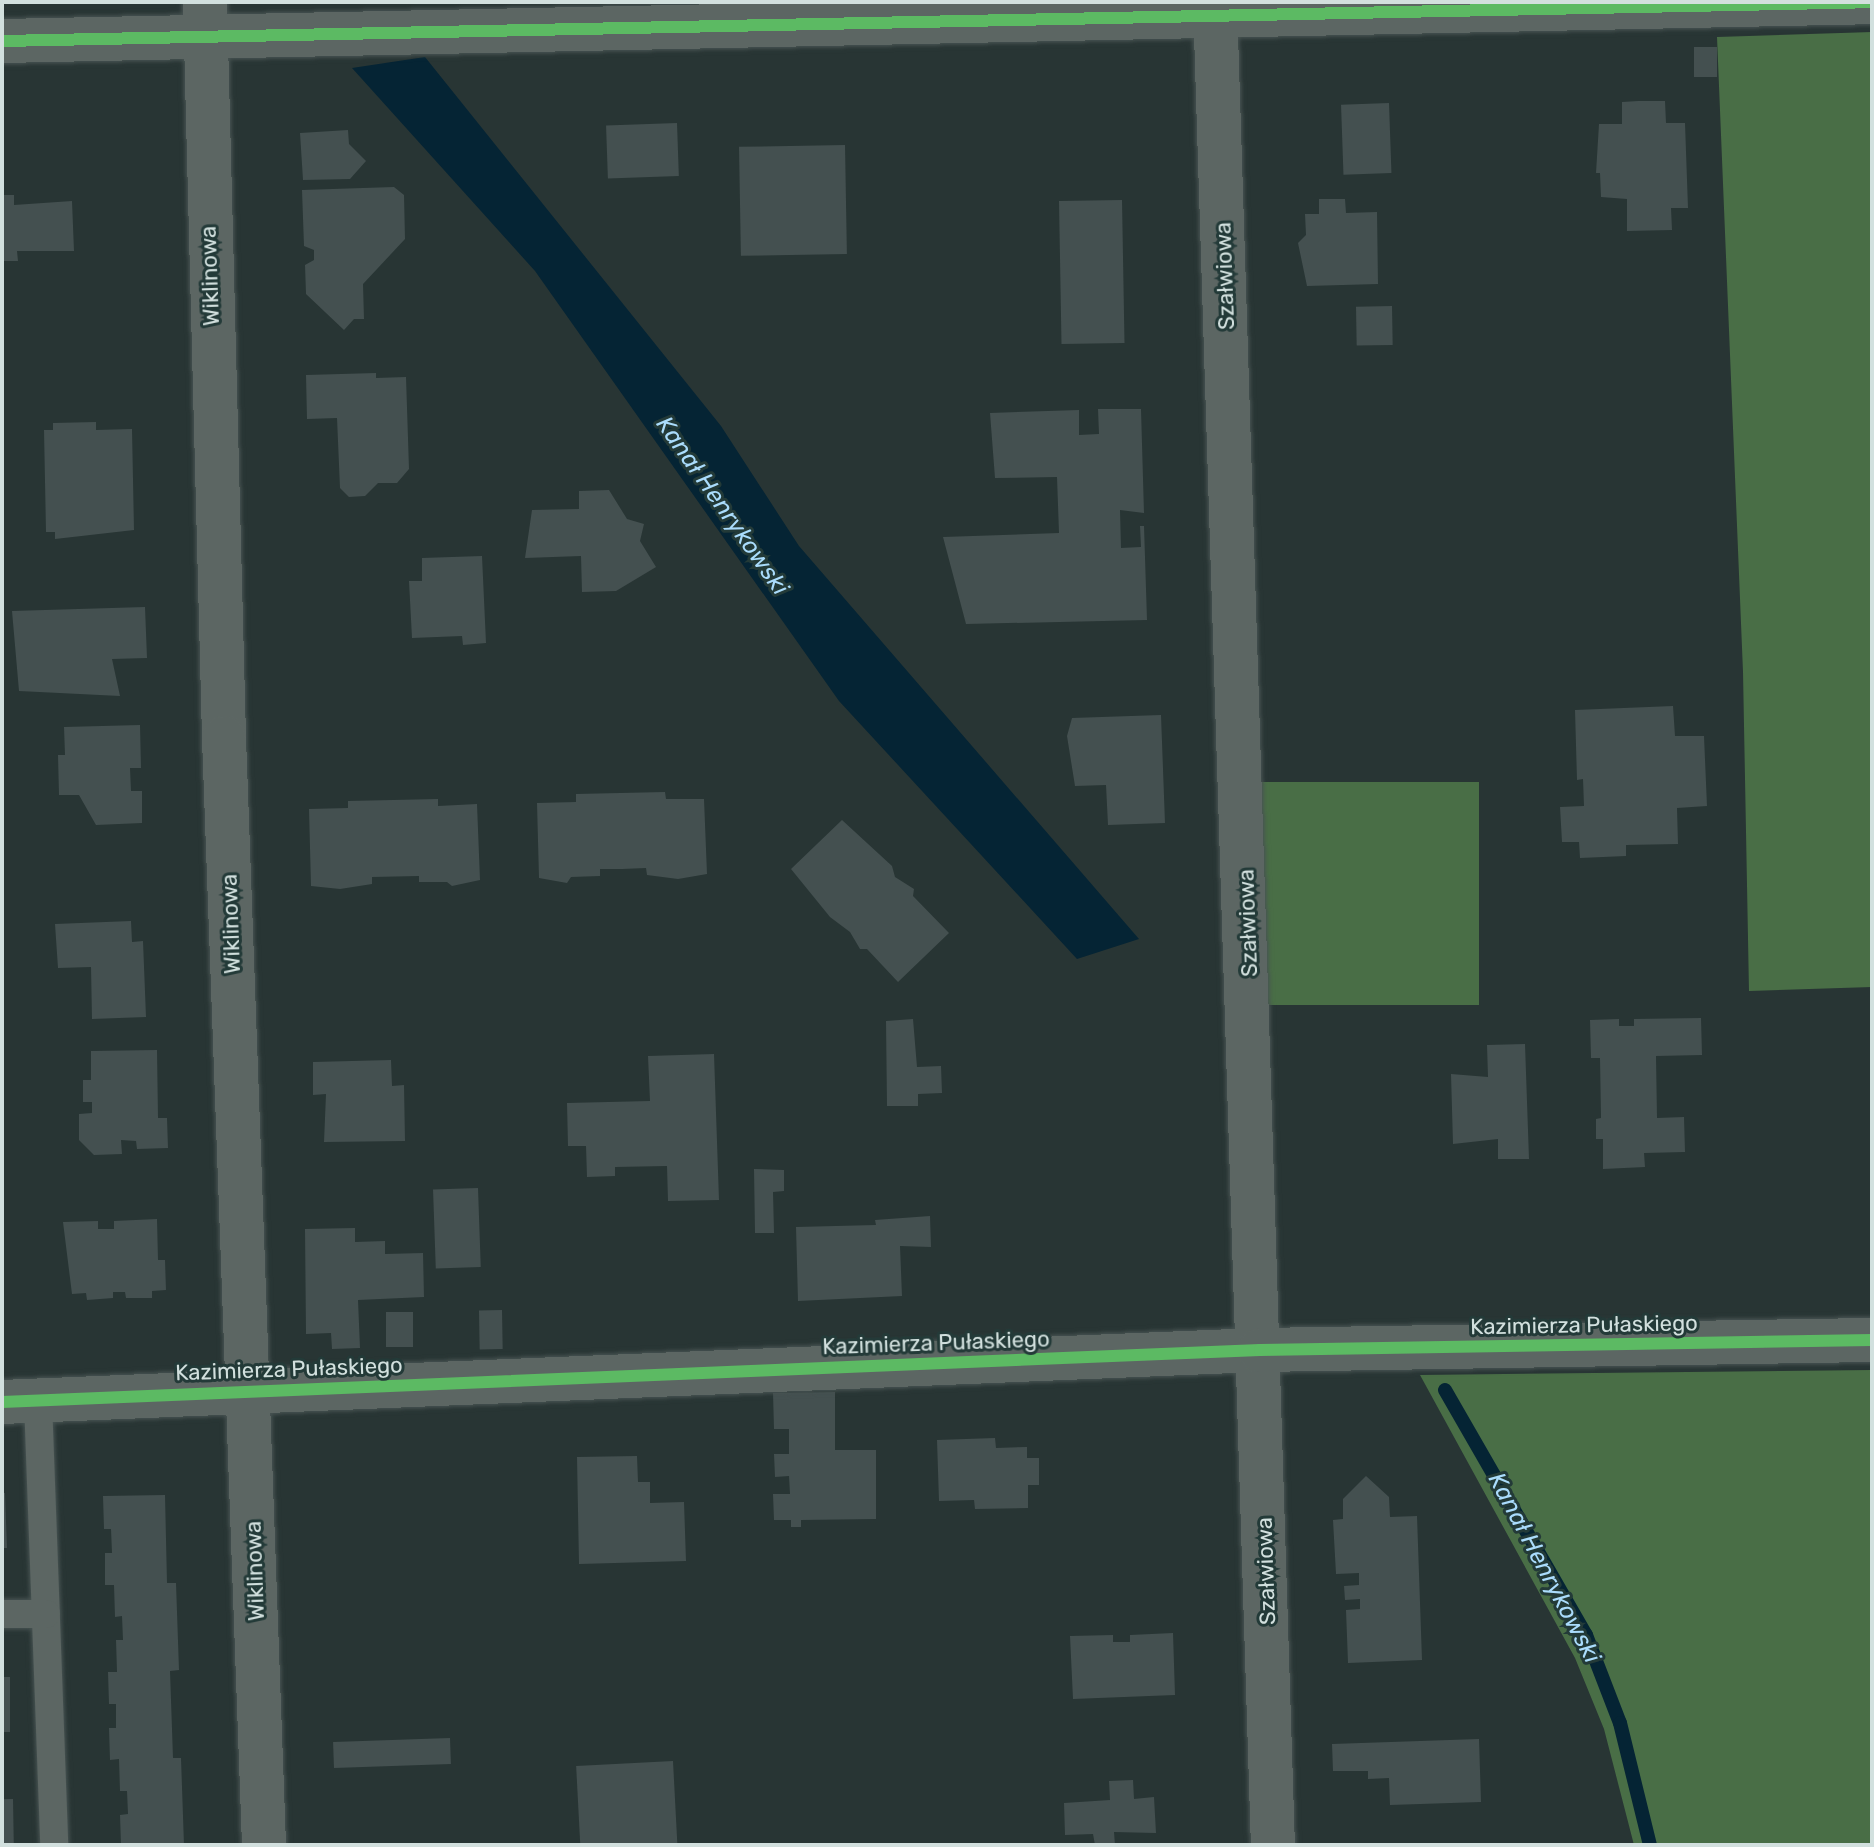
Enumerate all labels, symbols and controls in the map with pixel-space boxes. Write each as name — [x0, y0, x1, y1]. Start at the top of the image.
street label: Szałwiowa — [1210, 222, 1240, 330]
street label: Wiklinowa — [195, 226, 225, 326]
water label: Kanał Henrykowski — [650, 411, 794, 601]
street label: Szałwiowa — [1233, 869, 1263, 977]
street label: Wiklinowa — [216, 874, 246, 974]
street label: Kazimierza Pułaskiego — [1470, 1310, 1698, 1340]
street label: Kazimierza Pułaskiego — [822, 1326, 1050, 1360]
street label: Kazimierza Pułaskiego — [175, 1352, 403, 1386]
water label: Kanał Henrykowski — [1482, 1468, 1606, 1668]
street label: Szałwiowa — [1251, 1517, 1281, 1625]
street label: Wiklinowa — [240, 1521, 270, 1621]

